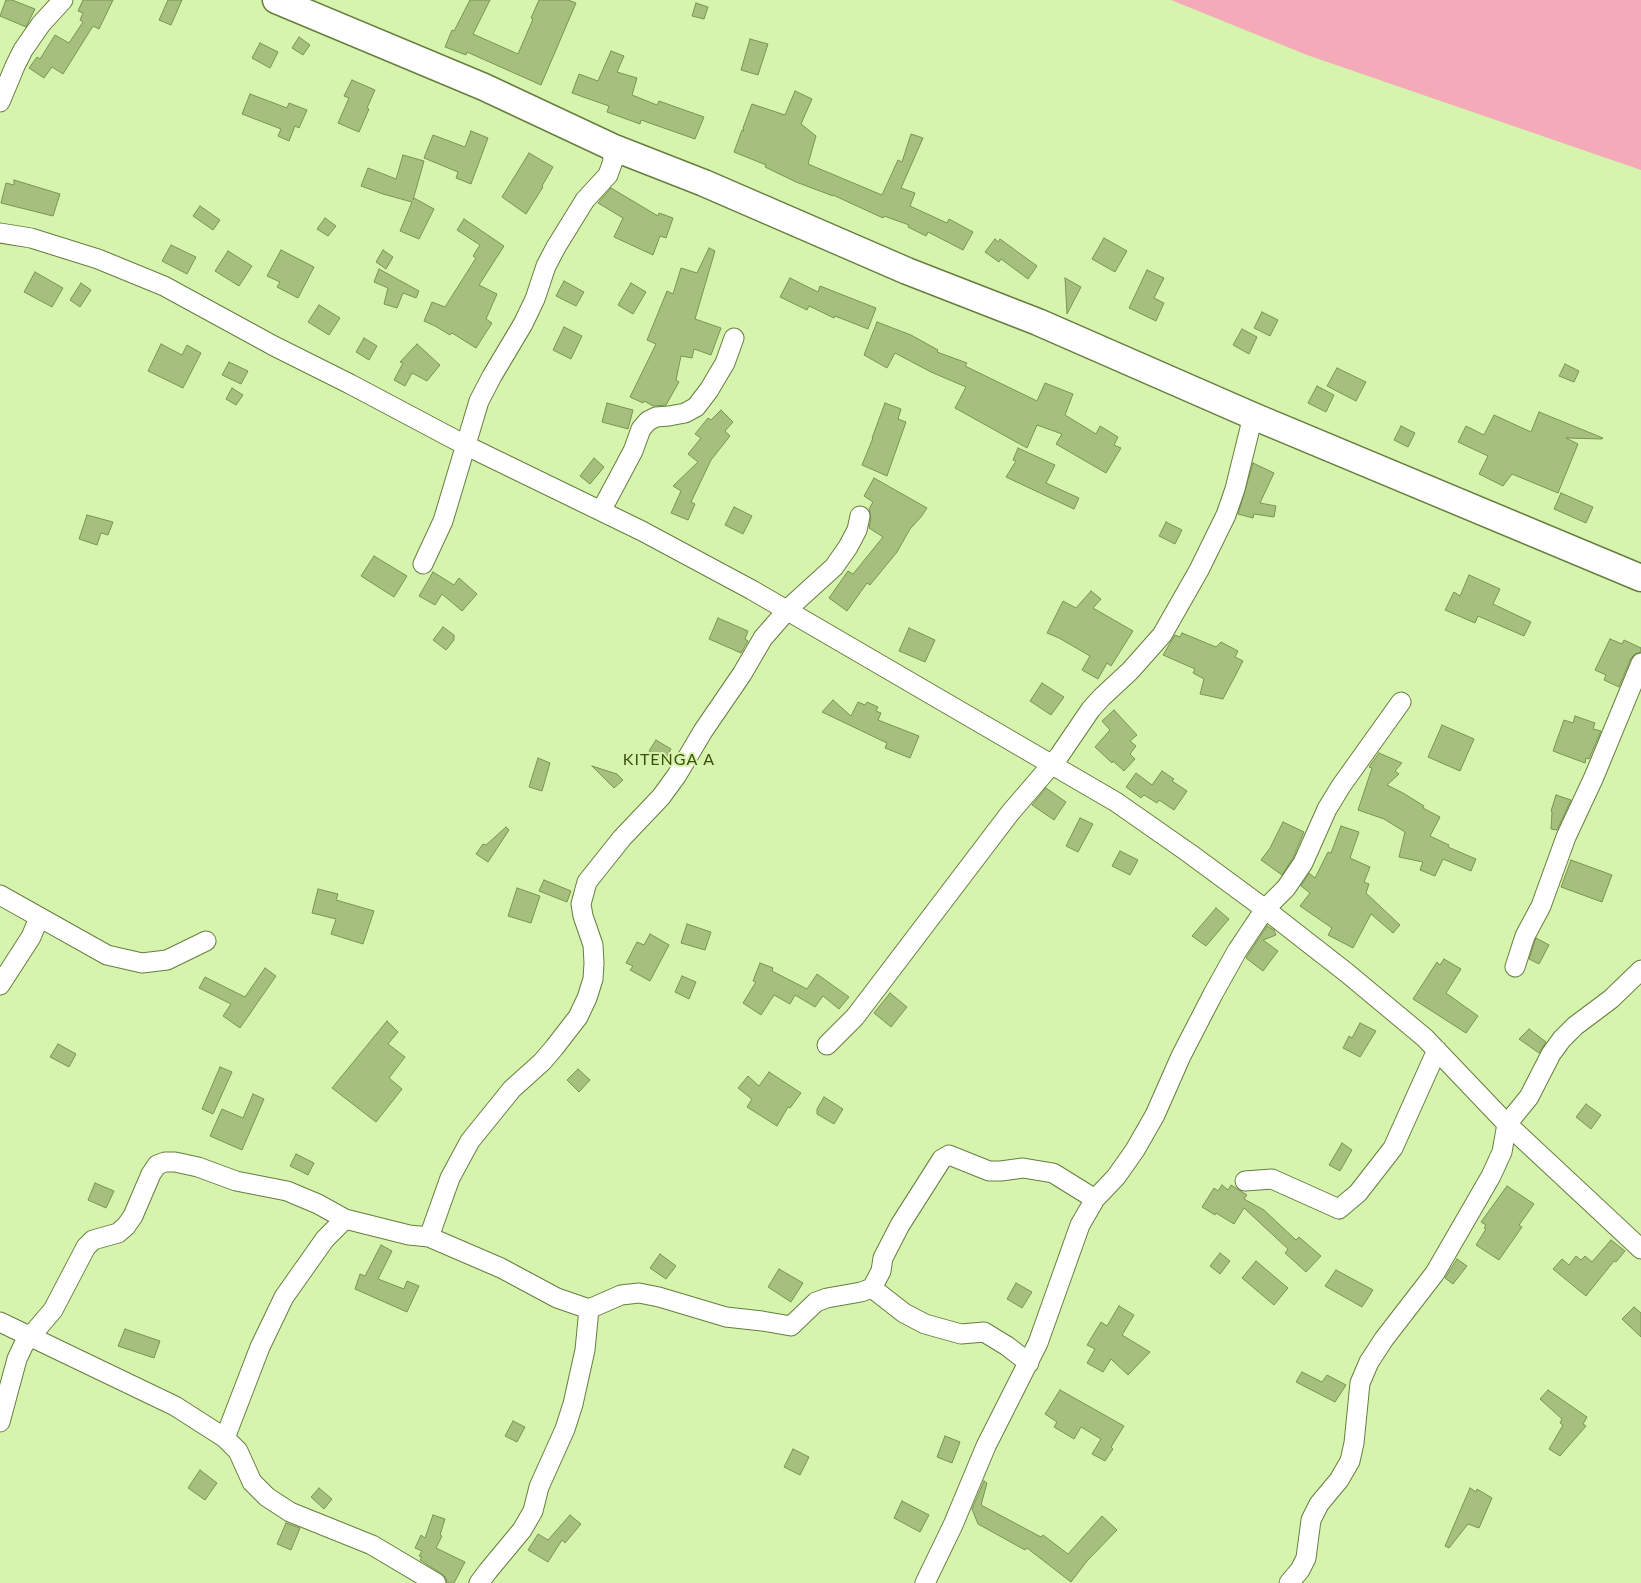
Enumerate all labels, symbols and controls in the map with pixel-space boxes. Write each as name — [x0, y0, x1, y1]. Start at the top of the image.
district label: KITENGA A — [622, 750, 716, 770]

